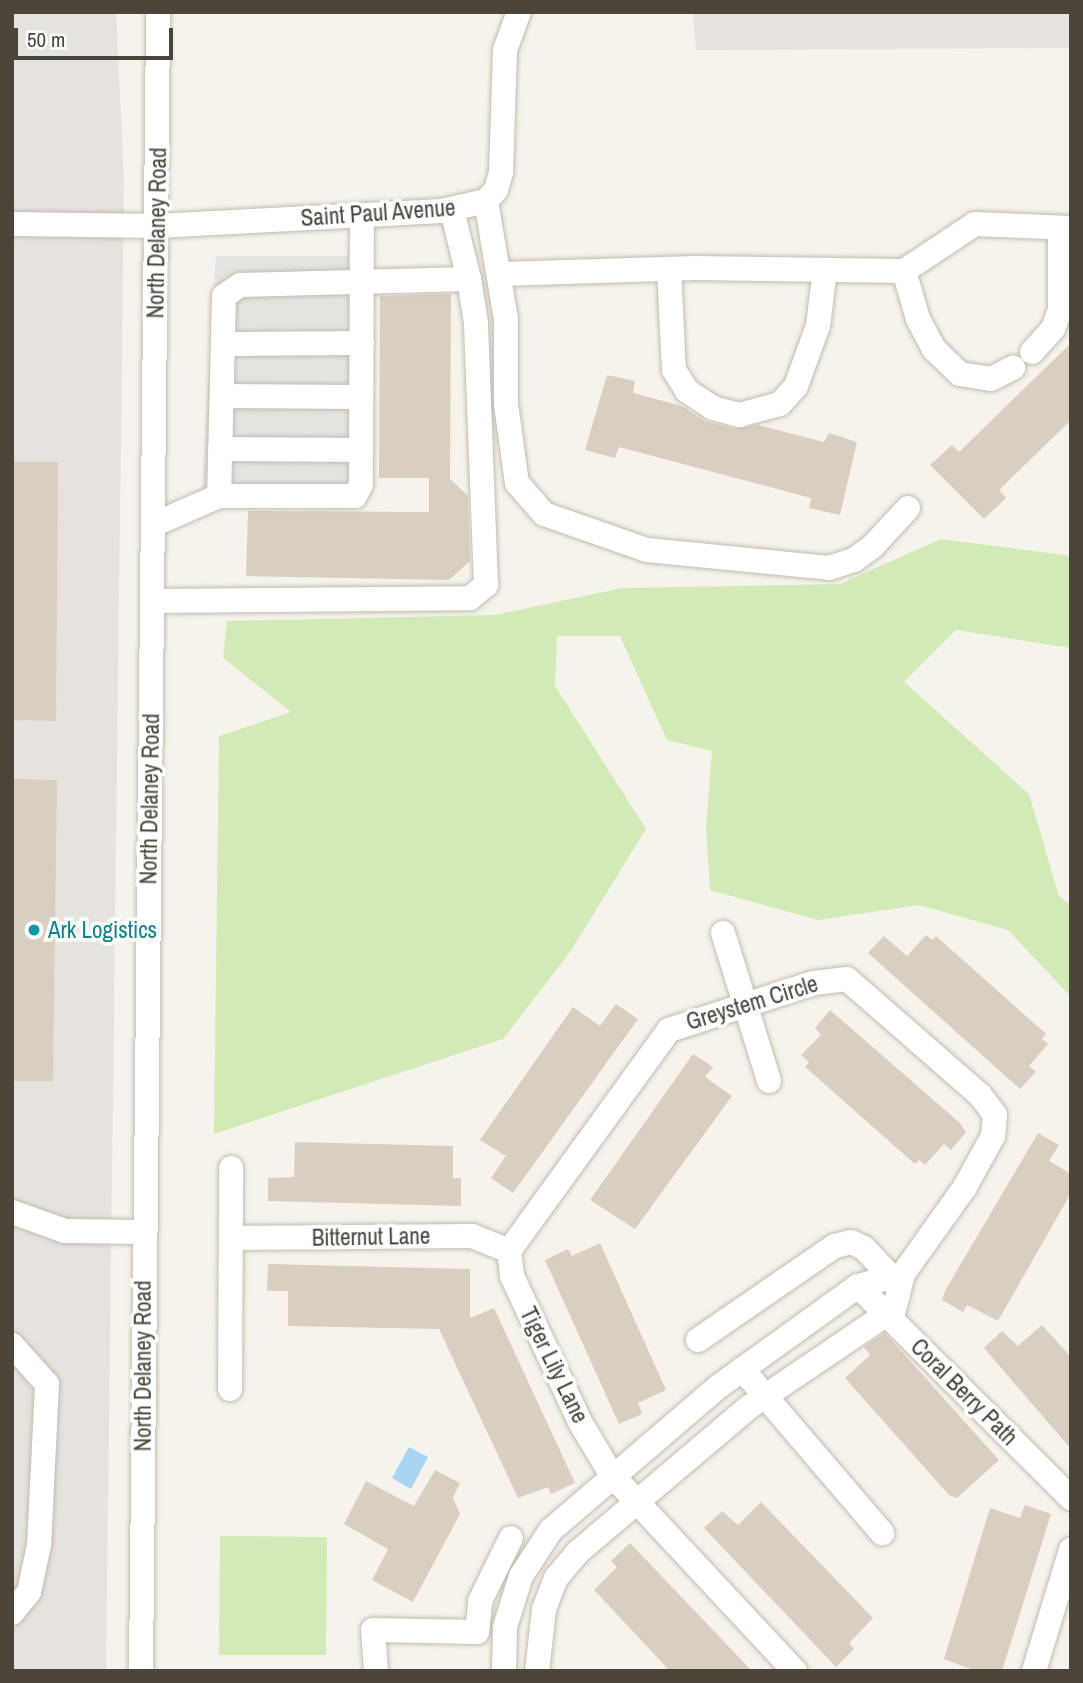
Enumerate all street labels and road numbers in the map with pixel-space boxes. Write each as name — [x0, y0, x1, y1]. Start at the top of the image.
street label: North Delaney Road — [142, 147, 172, 319]
street label: Saint Paul Avenue — [299, 194, 457, 232]
street label: North Delaney Road — [135, 713, 165, 885]
street label: Greystem Circle — [683, 970, 821, 1036]
street label: Bitternut Lane — [312, 1222, 430, 1252]
street label: North Delaney Road — [129, 1281, 157, 1451]
street label: Tiger Lily Lane — [514, 1303, 594, 1427]
street label: Coral Berry Path — [905, 1333, 1023, 1451]

